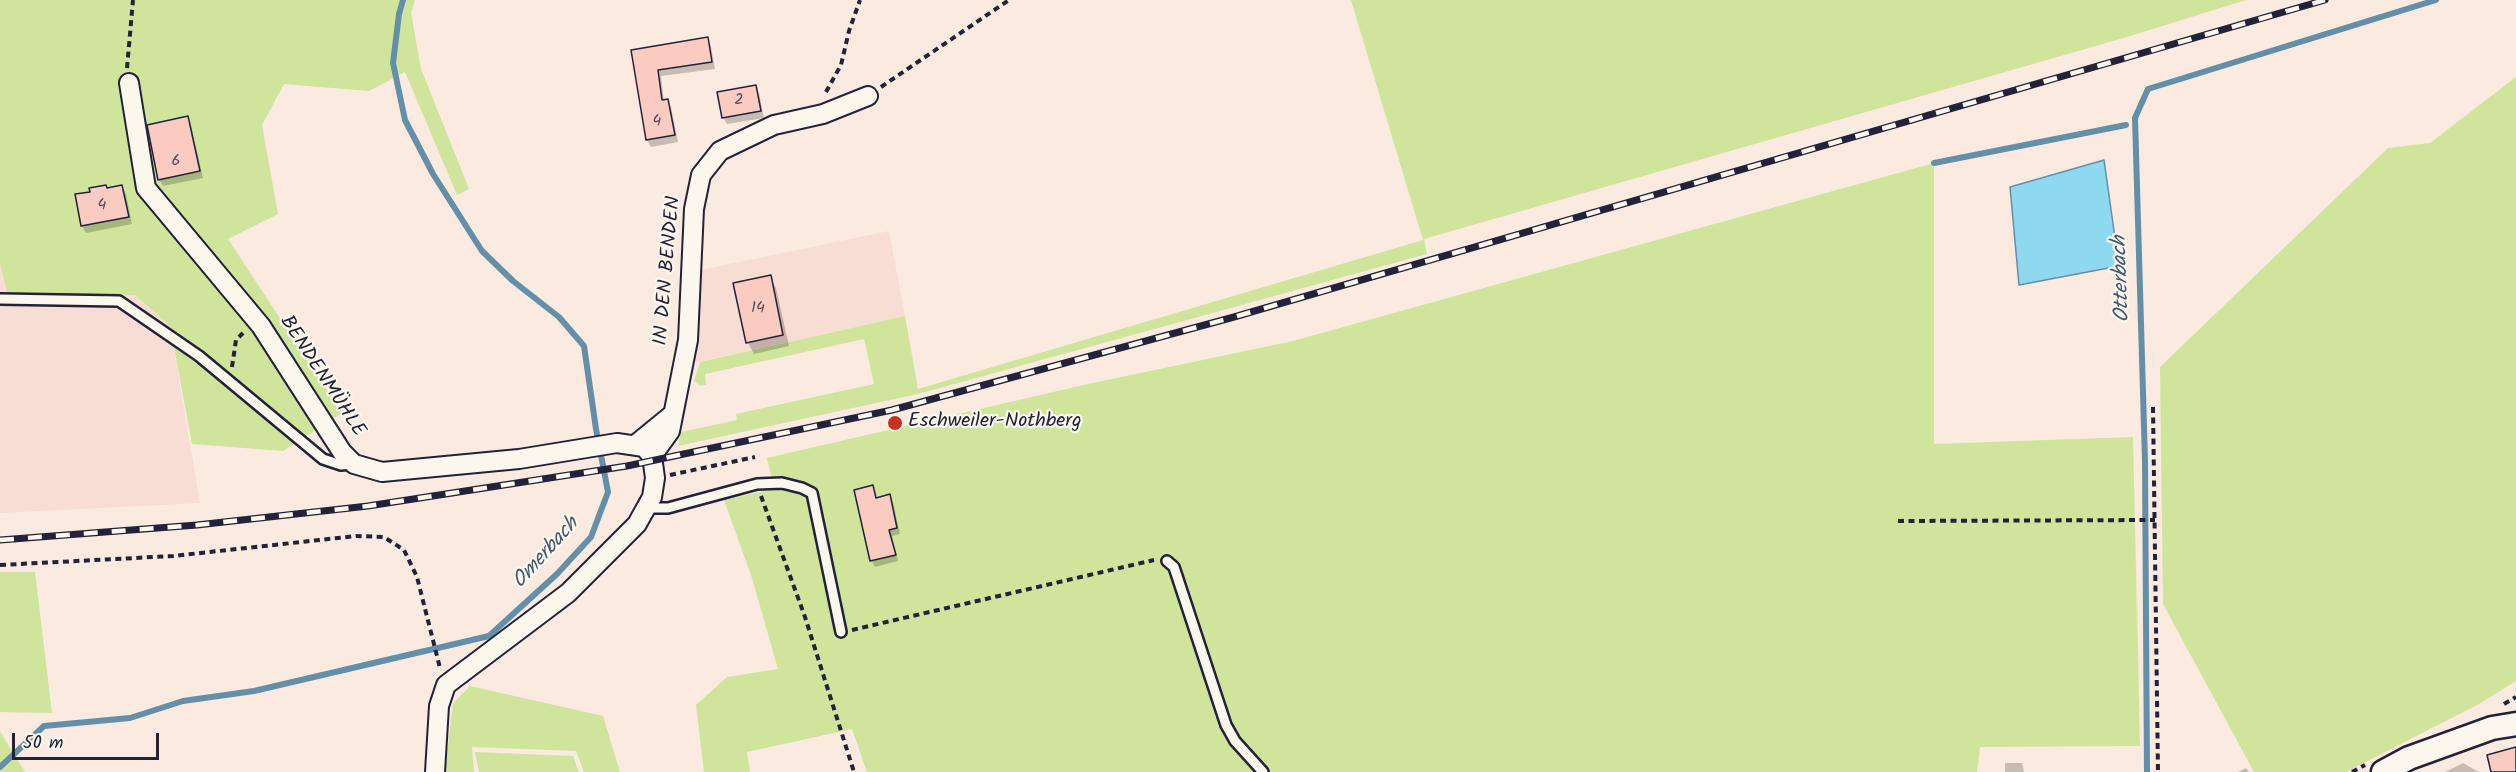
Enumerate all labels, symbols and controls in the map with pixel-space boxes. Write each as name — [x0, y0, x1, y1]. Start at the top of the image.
house number: 2 — [734, 91, 744, 111]
house number: 4 — [653, 112, 661, 132]
house number: 6 — [172, 152, 180, 172]
street label: IN DEN BENDEN — [651, 195, 687, 347]
house number: 4 — [98, 196, 106, 216]
water label: Otterbach — [2109, 235, 2137, 323]
house number: 14 — [751, 299, 765, 319]
street label: BENDENMÜHLE — [273, 312, 369, 442]
place label: Eschweiler-Nothberg — [908, 411, 1081, 435]
marker: Eschweiler-Nothberg — [886, 414, 904, 432]
water label: Omerbach — [508, 513, 586, 595]
scale bar — [15, 721, 162, 759]
text: 50 m — [23, 729, 63, 758]

